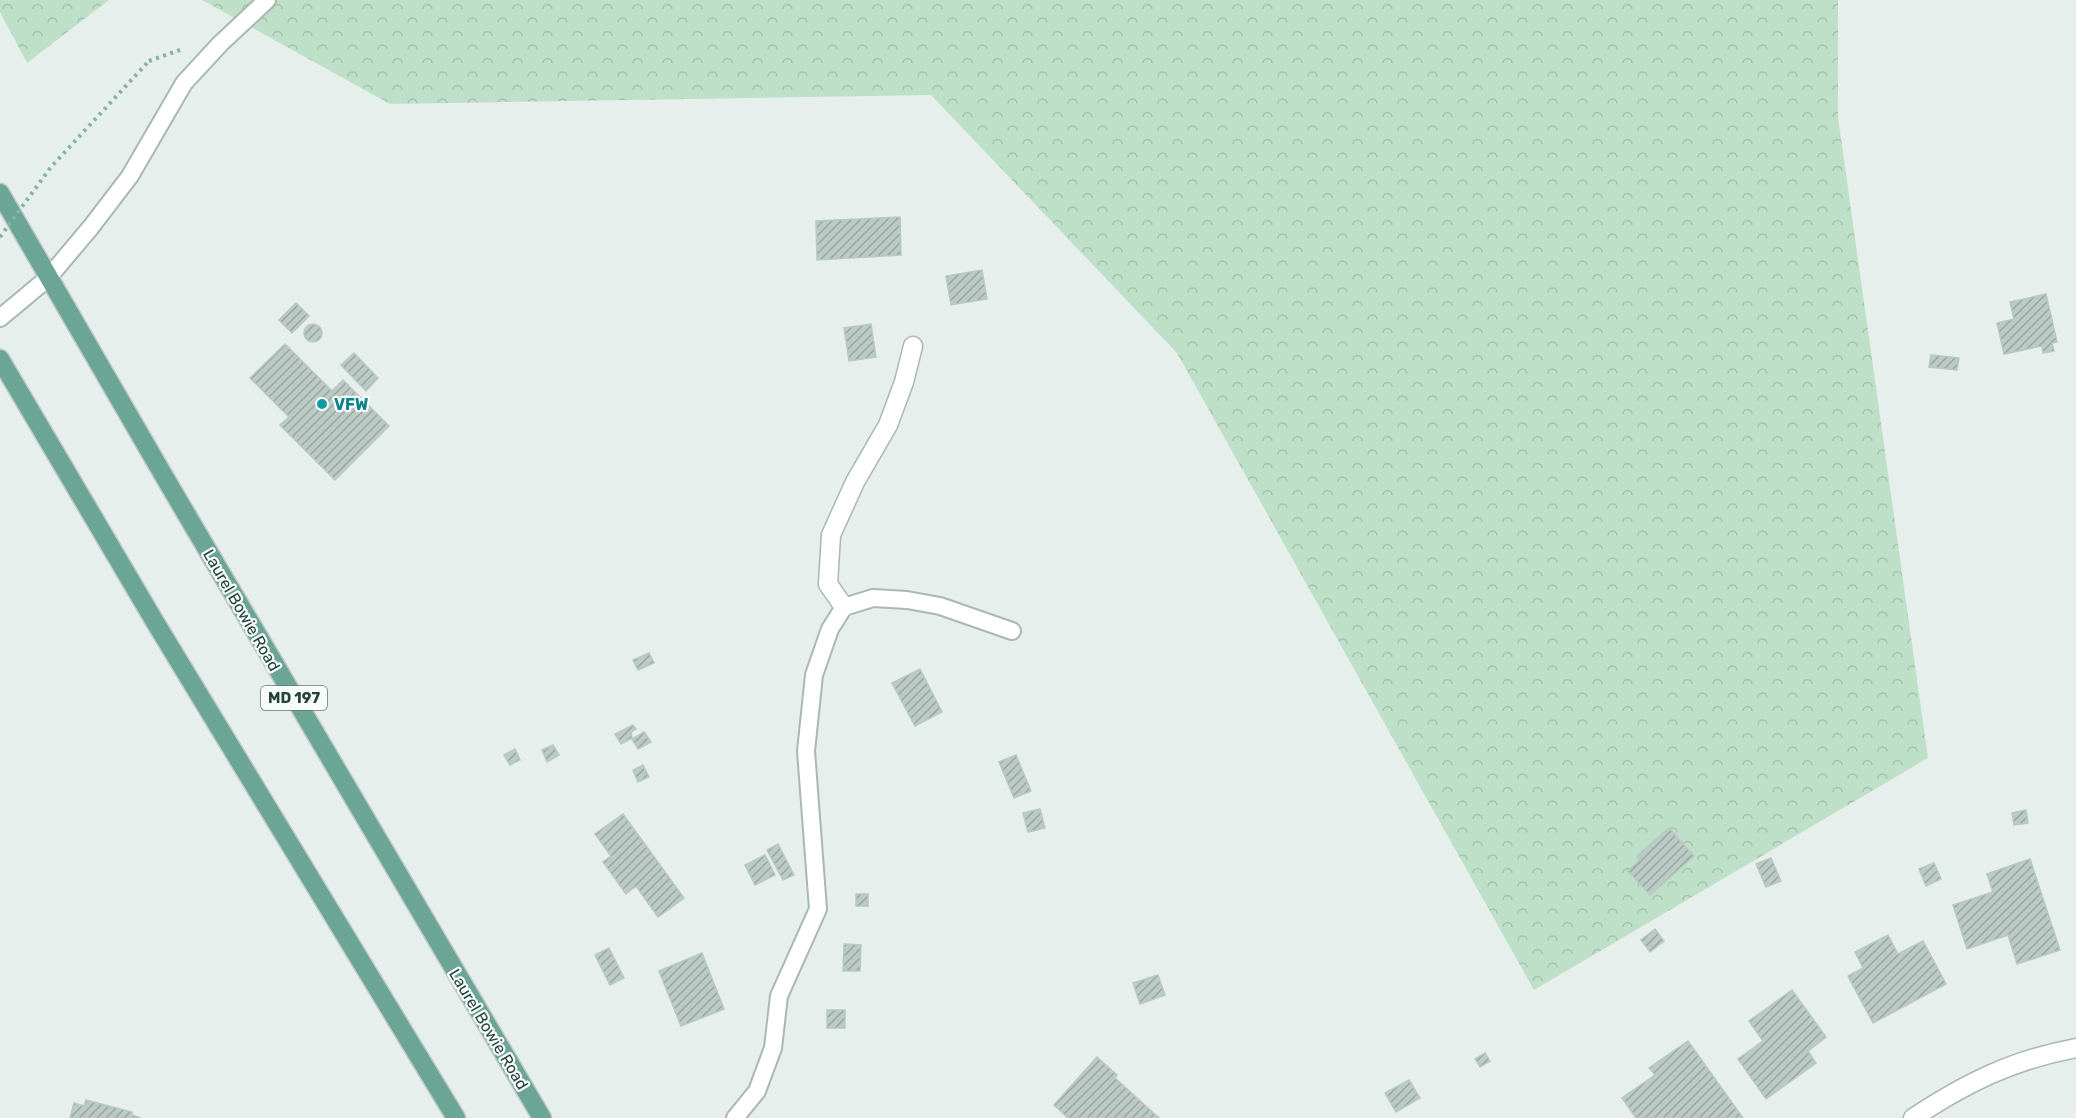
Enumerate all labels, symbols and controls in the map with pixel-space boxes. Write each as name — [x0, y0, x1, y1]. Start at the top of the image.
place label: VFW — [334, 395, 368, 414]
marker: VFW — [315, 397, 329, 411]
street label: Laurel Bowie Road — [199, 546, 284, 674]
road number: MD 197 — [261, 686, 327, 710]
street label: Laurel Bowie Road — [445, 966, 532, 1093]

